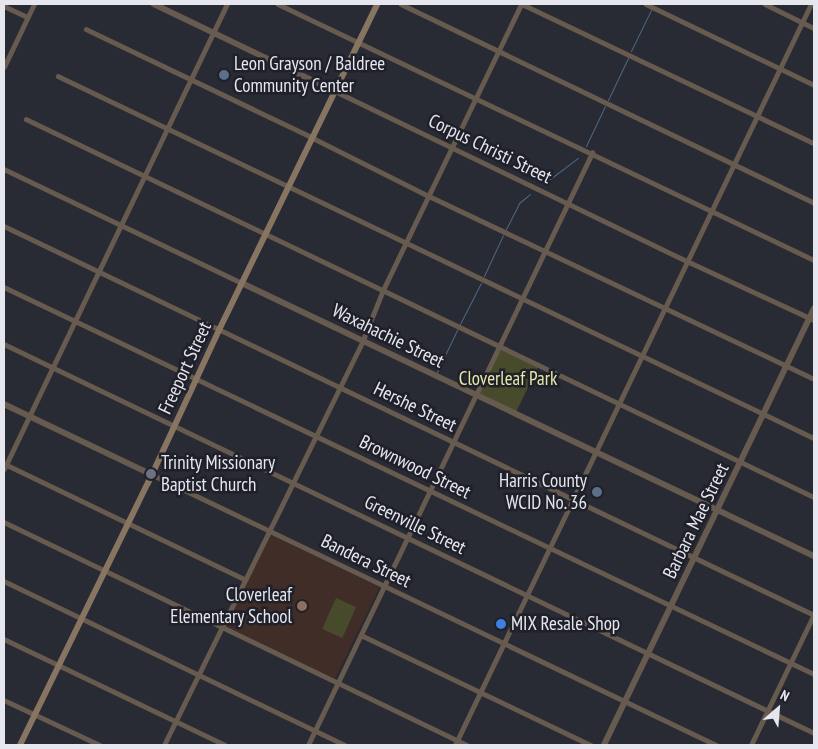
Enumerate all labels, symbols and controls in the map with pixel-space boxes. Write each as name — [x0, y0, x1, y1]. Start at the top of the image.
place label: Leon Grayson / Baldree Community Center — [234, 53, 385, 97]
marker: Leon Grayson / Baldree Community Center — [218, 69, 230, 81]
street label: Corpus Christi Street — [425, 109, 555, 189]
street label: Waxahachie Street — [328, 299, 448, 373]
street label: Freeport Street — [154, 318, 216, 418]
park label: Cloverleaf Park — [459, 368, 557, 390]
street label: Hershe Street — [370, 377, 460, 437]
street label: Brownwood Street — [356, 430, 474, 504]
place label: Trinity Missionary Baptist Church — [161, 452, 276, 496]
street label: Barbara Mae Street — [658, 460, 734, 582]
marker: Trinity Missionary Baptist Church — [145, 468, 157, 480]
place label: Harris County WCID No. 36 — [499, 470, 587, 514]
marker: Harris County WCID No. 36 — [591, 486, 603, 498]
street label: Greenville Street — [361, 491, 469, 559]
street label: Bandera Street — [317, 529, 415, 593]
place label: Cloverleaf Elementary School — [170, 584, 292, 628]
marker: Cloverleaf Elementary School — [296, 600, 308, 612]
place label: MIX Resale Shop — [511, 613, 621, 635]
marker: MIX Resale Shop — [495, 618, 507, 630]
north arrow — [753, 684, 803, 734]
text: N — [777, 686, 792, 705]

